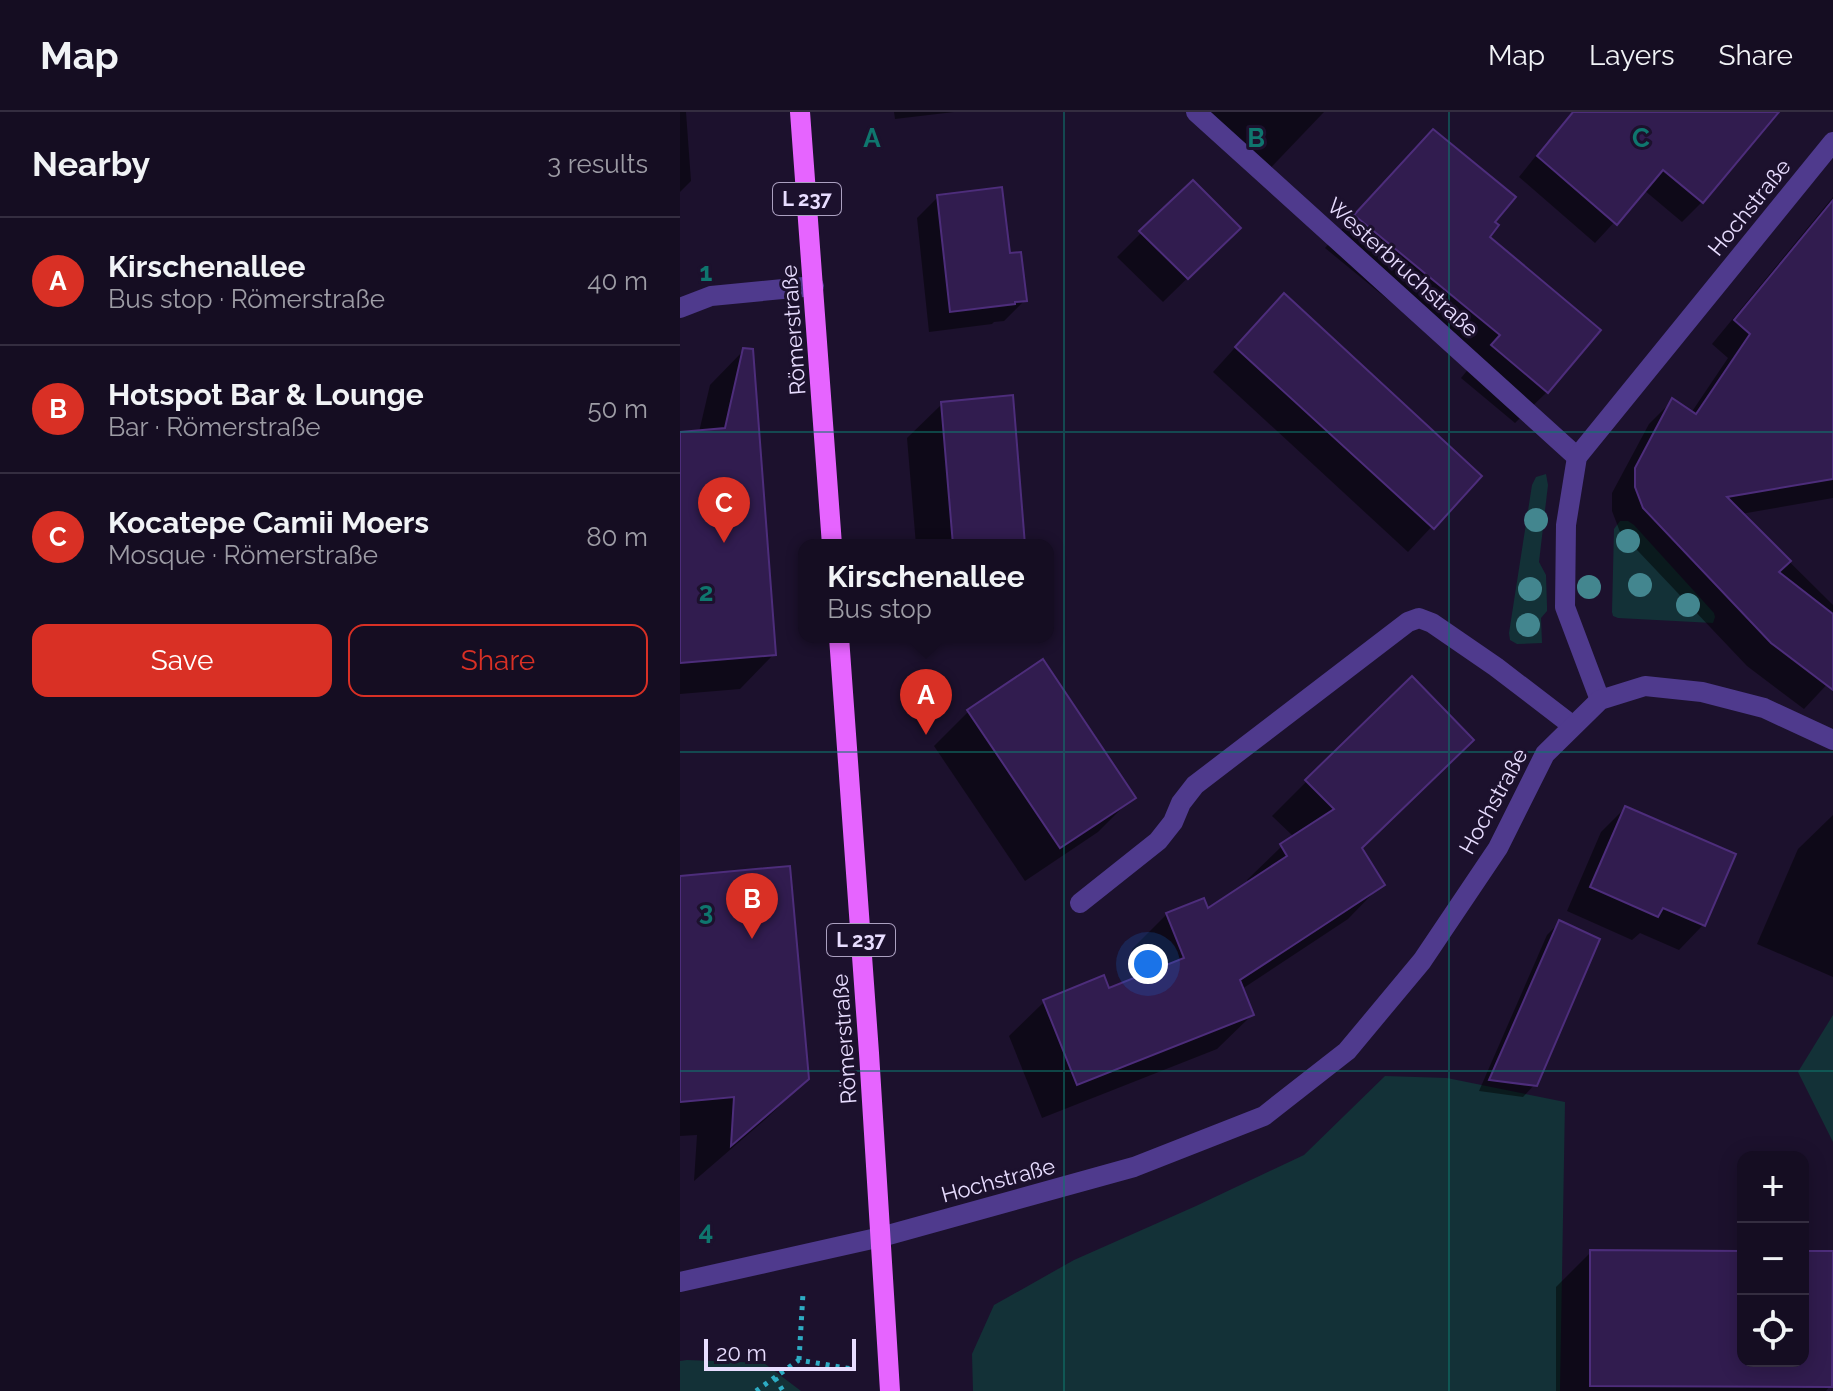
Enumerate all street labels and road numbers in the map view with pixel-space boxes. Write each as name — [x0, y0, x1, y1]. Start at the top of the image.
street label: Hochstraße — [1702, 153, 1796, 261]
road number: L 237 — [773, 183, 841, 215]
street label: Westerbruchstraße — [1322, 192, 1484, 342]
street label: Römerstraße — [775, 264, 811, 396]
street label: Hochstraße — [1453, 744, 1533, 858]
road number: L 237 — [827, 924, 895, 956]
street label: Römerstraße — [826, 973, 862, 1105]
street label: Hochstraße — [938, 1152, 1058, 1208]

